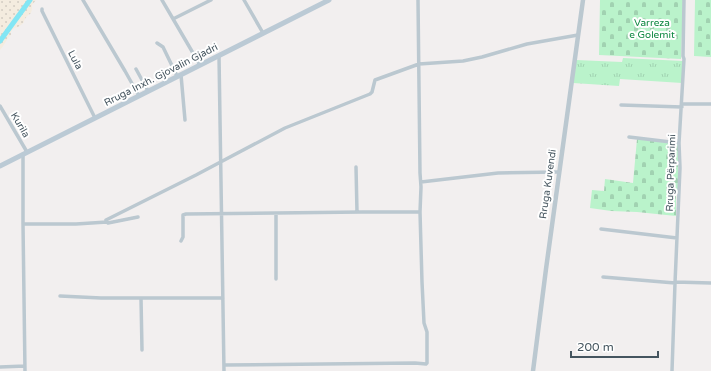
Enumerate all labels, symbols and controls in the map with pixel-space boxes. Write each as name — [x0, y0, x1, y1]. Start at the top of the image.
park label: Varreza e Golemit — [629, 17, 675, 41]
street label: Rruga Inxh. Gjovalin Gjadri — [102, 41, 220, 109]
street label: Lula — [65, 48, 85, 72]
street label: Kurila — [8, 110, 32, 140]
street label: Rruga Përparimi — [664, 134, 678, 212]
street label: Rruga Kuvendi — [537, 148, 559, 220]
scale bar — [571, 333, 658, 359]
text: 200 m — [577, 340, 614, 354]

